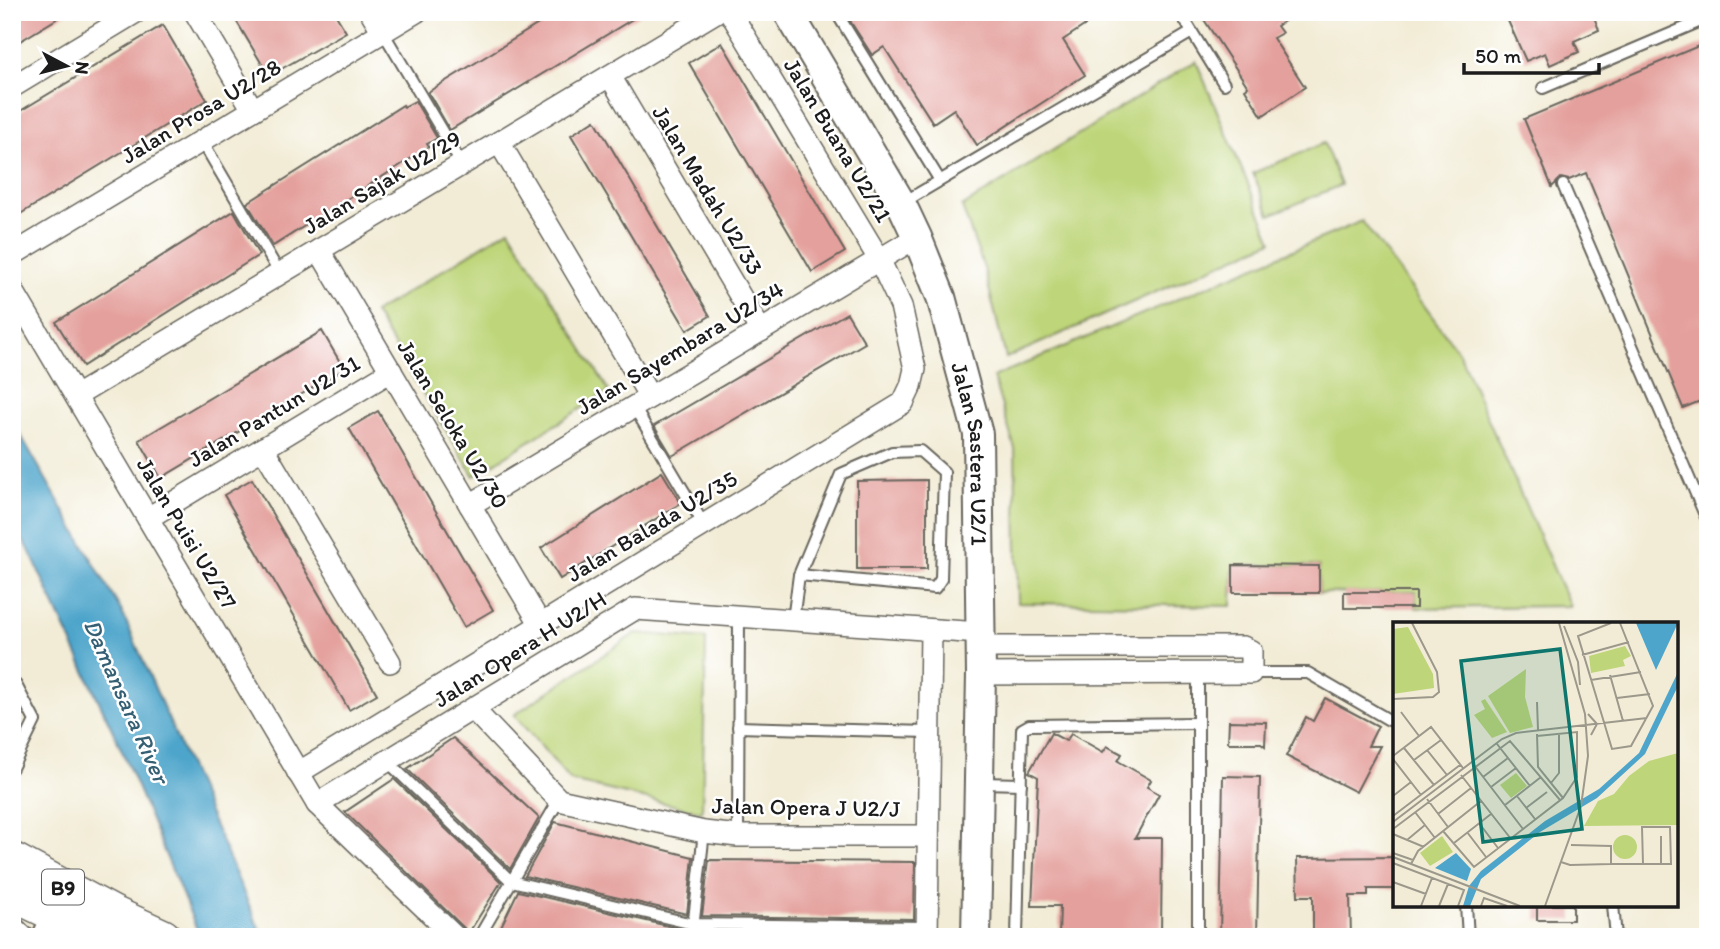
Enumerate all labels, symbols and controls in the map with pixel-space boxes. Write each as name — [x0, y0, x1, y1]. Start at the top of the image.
north arrow — [32, 32, 102, 102]
scale bar — [1464, 32, 1599, 76]
text: 50 m — [1475, 43, 1522, 68]
street label: Jalan Prosa U2/28 — [116, 52, 286, 170]
street label: Jalan Buana U2/21 — [778, 53, 898, 227]
text: N — [70, 60, 95, 76]
street label: Jalan Madah U2/33 — [646, 100, 770, 280]
street label: Jalan Sajak U2/29 — [298, 124, 466, 240]
street label: Jalan Sayembara U2/34 — [571, 275, 789, 421]
street label: Jalan Seloka U2/30 — [391, 334, 515, 514]
street label: Jalan Pantun U2/31 — [183, 349, 365, 473]
street label: Jalan Sastera U2/1 — [945, 359, 993, 546]
street label: Jalan Puisi U2/27 — [131, 452, 243, 614]
street label: Jalan Balada U2/35 — [562, 464, 742, 588]
street label: Jalan Opera H U2/H — [429, 585, 611, 713]
water label: Damansara River — [78, 614, 177, 790]
inset map — [1393, 622, 1678, 907]
street label: Jalan Opera J U2/J — [711, 791, 901, 823]
road number: B9 — [42, 870, 84, 904]

